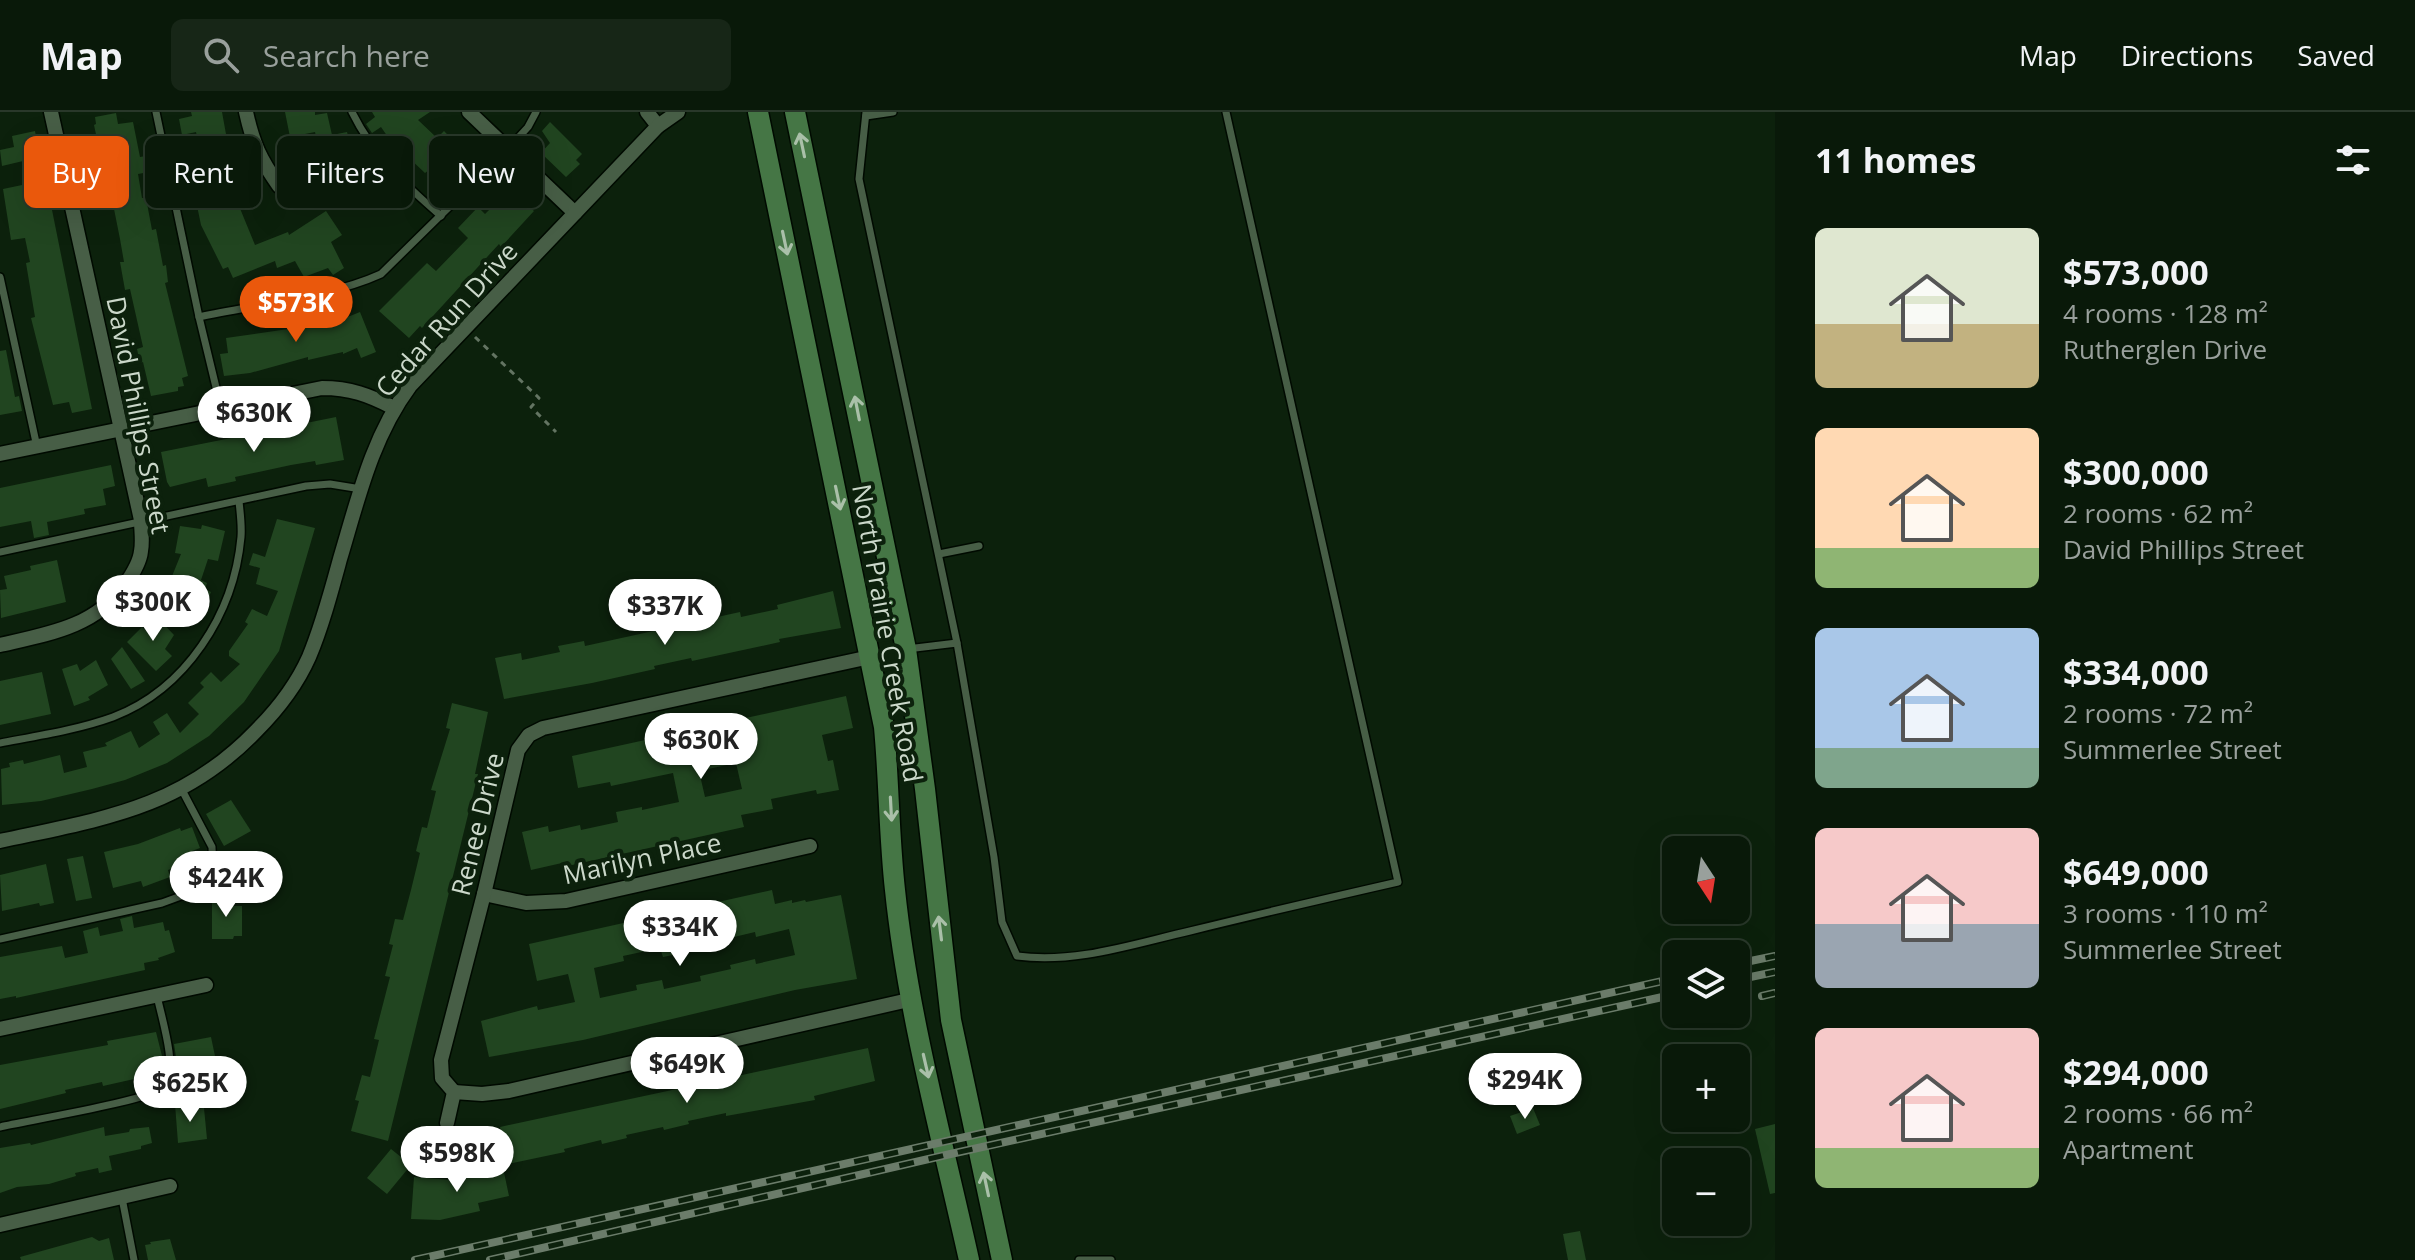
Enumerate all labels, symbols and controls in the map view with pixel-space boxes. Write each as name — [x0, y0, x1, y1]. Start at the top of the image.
search box — [171, 19, 731, 91]
text: Map — [40, 29, 123, 81]
icon: search — [199, 33, 243, 77]
text: Search here — [263, 35, 430, 76]
text: Map — [2019, 36, 2077, 74]
text: Directions — [2121, 36, 2253, 74]
text: Saved — [2297, 36, 2375, 74]
one-way arrow — [794, 132, 809, 158]
chip: Buy — [24, 136, 129, 208]
chip: Rent — [145, 136, 261, 208]
chip: Filters — [277, 136, 413, 208]
chip: New — [429, 136, 543, 208]
text: 11 homes — [1815, 137, 1976, 183]
icon: filters — [2331, 138, 2375, 182]
one-way arrow — [778, 230, 793, 256]
street label: Cedar Run Drive — [367, 234, 525, 404]
text: $573,000 — [2063, 249, 2209, 295]
icon: home — [1879, 260, 1975, 356]
pin: $573K — [240, 276, 352, 344]
text: $573K — [258, 284, 334, 320]
street label: David Phillips Street — [98, 293, 180, 537]
text: 4 rooms · 128 m² — [2063, 295, 2268, 331]
text: Rutherglen Drive — [2063, 331, 2267, 367]
pin: $630K — [198, 386, 310, 454]
text: $630K — [216, 394, 292, 430]
one-way arrow — [848, 396, 863, 421]
text: $300,000 — [2063, 449, 2209, 495]
icon: home — [1879, 460, 1975, 556]
street label: North Prairie Creek Road — [844, 481, 932, 785]
one-way arrow — [831, 484, 846, 510]
text: 2 rooms · 62 m² — [2063, 495, 2253, 531]
text: David Phillips Street — [2063, 531, 2304, 567]
pin: $300K — [97, 575, 209, 643]
pin: $337K — [609, 579, 721, 647]
text: $300K — [115, 583, 191, 619]
text: $337K — [627, 587, 703, 623]
text: $334,000 — [2063, 649, 2209, 695]
icon: home — [1879, 660, 1975, 756]
text: 2 rooms · 72 m² — [2063, 695, 2253, 731]
pin: $630K — [645, 713, 757, 781]
text: $630K — [663, 721, 739, 757]
text: Summerlee Street — [2063, 731, 2282, 767]
street label: Renee Drive — [442, 749, 512, 899]
one-way arrow — [884, 795, 899, 822]
street label: Marilyn Place — [560, 824, 724, 892]
north arrow — [1662, 836, 1750, 924]
map controls — [1662, 836, 1750, 1236]
text: $649,000 — [2063, 849, 2209, 895]
pin: $424K — [170, 851, 282, 919]
text: $424K — [188, 859, 264, 895]
icon: home — [1879, 860, 1975, 956]
text: 3 rooms · 110 m² — [2063, 895, 2268, 931]
pin: $334K — [624, 900, 736, 968]
text: $334K — [642, 908, 718, 944]
one-way arrow — [932, 915, 947, 942]
text: Summerlee Street — [2063, 931, 2282, 967]
button: layers — [1662, 940, 1750, 1028]
pin: $649K — [631, 1037, 743, 1105]
button: + — [1662, 1044, 1750, 1132]
text: $649K — [649, 1045, 725, 1081]
text: $294,000 — [2063, 1049, 2209, 1095]
one-way arrow — [919, 1053, 934, 1078]
pin: $294K — [1469, 1053, 1581, 1121]
pin: $625K — [134, 1056, 246, 1124]
icon: home — [1879, 1060, 1975, 1156]
text: $294K — [1487, 1061, 1563, 1097]
text: $625K — [152, 1064, 228, 1100]
text: 2 rooms · 66 m² — [2063, 1095, 2253, 1131]
pin: $598K — [401, 1126, 513, 1194]
text: Apartment — [2063, 1131, 2194, 1167]
text: $598K — [419, 1134, 495, 1170]
button: − — [1662, 1148, 1750, 1236]
one-way arrow — [978, 1171, 993, 1197]

